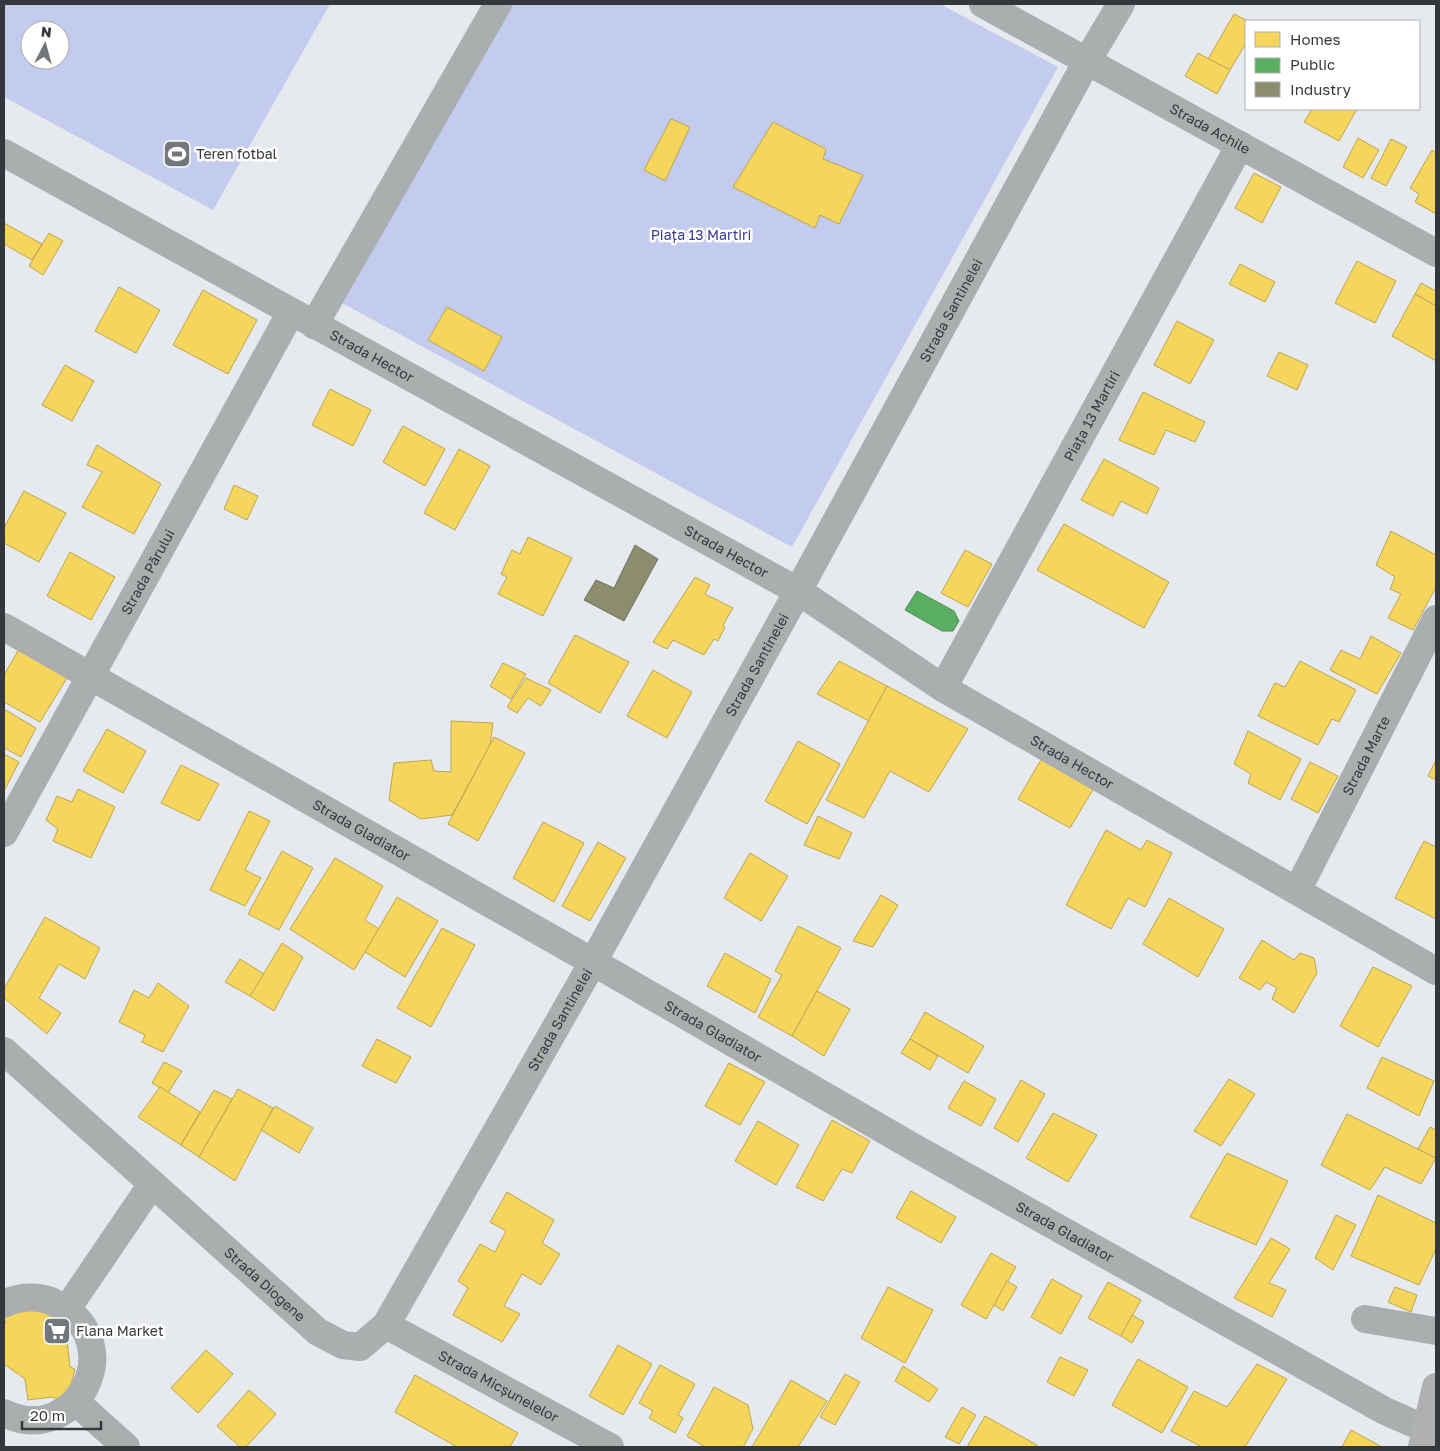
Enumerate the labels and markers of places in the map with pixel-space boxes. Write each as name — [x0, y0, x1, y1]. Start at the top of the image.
sports icon: Teren fotbal — [162, 139, 192, 169]
place label: Teren fotbal — [196, 145, 277, 162]
supermarket icon: Flana Market — [42, 1316, 72, 1346]
place label: Flana Market — [76, 1322, 164, 1339]

